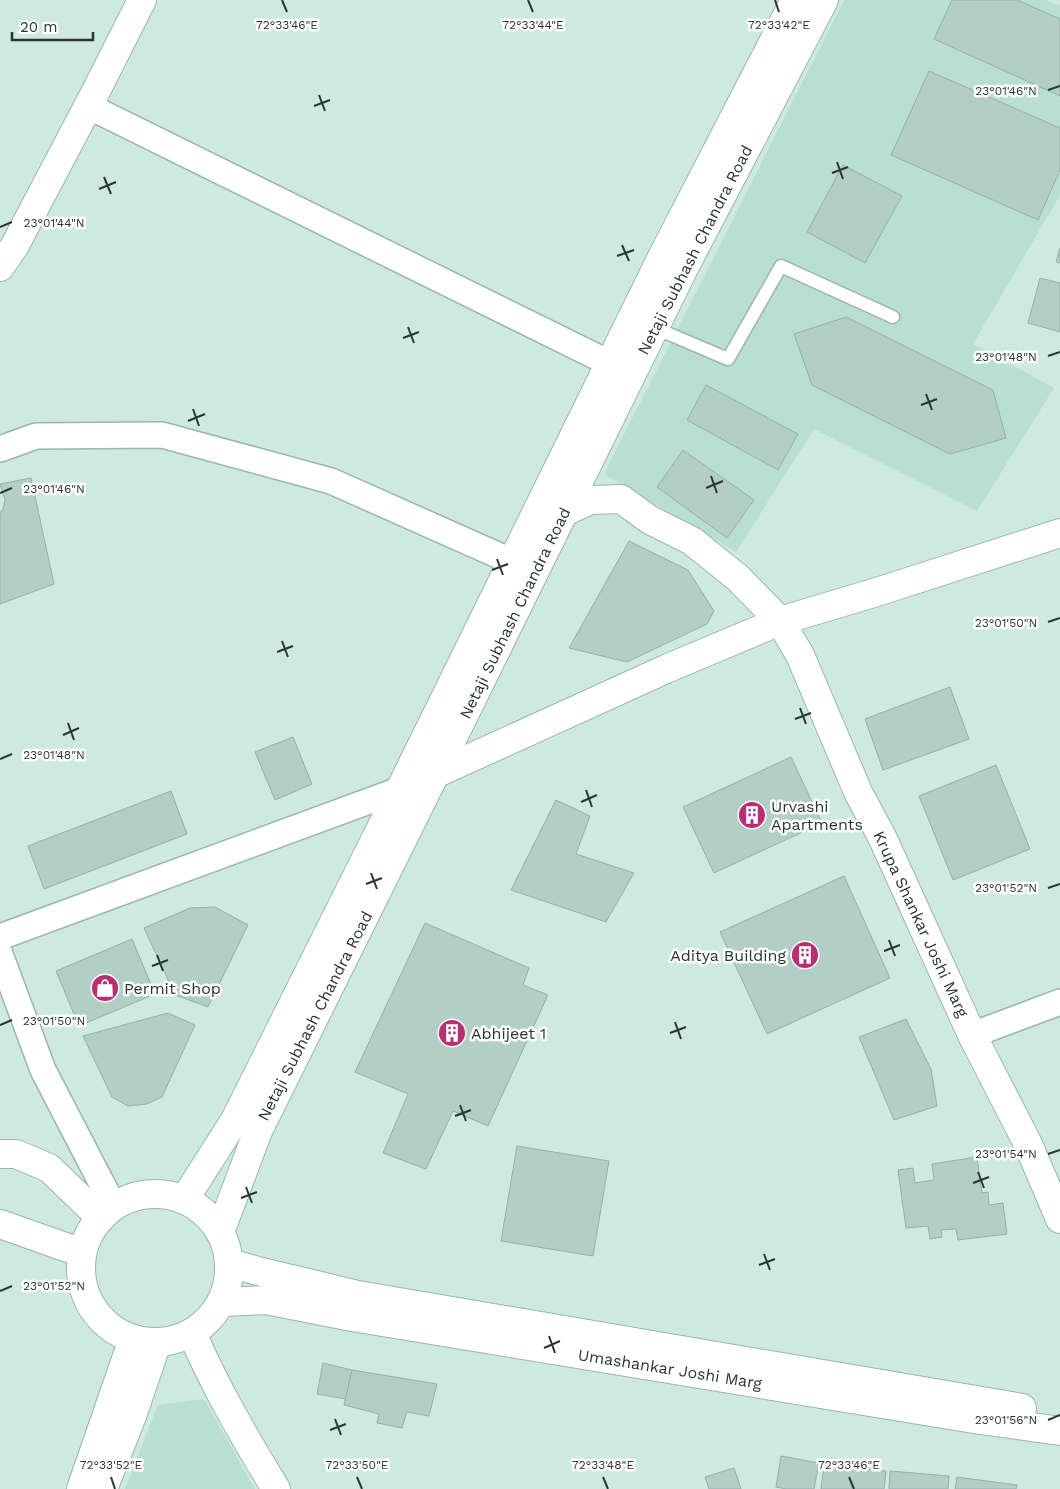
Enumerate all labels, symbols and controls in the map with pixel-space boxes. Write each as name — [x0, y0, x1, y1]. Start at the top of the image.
scale bar — [12, 10, 94, 42]
text: 20 m — [20, 18, 58, 36]
text: 72°33'46"E — [256, 18, 318, 32]
text: 72°33'44"E — [502, 18, 564, 32]
text: 72°33'42"E — [748, 18, 810, 32]
text: 23°01'46"N — [975, 84, 1037, 98]
street label: Netaji Subhash Chandra Road — [634, 142, 756, 358]
text: 23°01'44"N — [23, 216, 85, 230]
text: 23°01'48"N — [975, 350, 1037, 364]
text: 23°01'46"N — [23, 482, 85, 496]
street label: Netaji Subhash Chandra Road — [455, 504, 575, 722]
text: 23°01'50"N — [975, 616, 1037, 630]
text: 23°01'48"N — [23, 748, 85, 762]
place label: Urvashi Apartments — [771, 797, 863, 834]
building icon: Urvashi Apartments — [737, 800, 767, 830]
street label: Krupa Shankar Joshi Marg — [869, 828, 973, 1021]
text: 23°01'52"N — [975, 881, 1037, 895]
street label: Netaji Subhash Chandra Road — [254, 908, 376, 1124]
building icon: Aditya Building — [790, 940, 820, 970]
place label: Aditya Building — [670, 946, 786, 965]
shop icon: Permit Shop — [90, 973, 120, 1003]
place label: Permit Shop — [124, 979, 221, 998]
text: 23°01'50"N — [23, 1014, 85, 1028]
building icon: Abhijeet 1 — [437, 1018, 467, 1048]
place label: Abhijeet 1 — [471, 1024, 546, 1043]
text: 23°01'54"N — [975, 1147, 1037, 1161]
text: 23°01'52"N — [23, 1279, 85, 1293]
street label: Umashankar Joshi Marg — [577, 1345, 764, 1393]
text: 23°01'56"N — [975, 1413, 1037, 1427]
text: 72°33'52"E — [80, 1458, 143, 1472]
text: 72°33'50"E — [326, 1458, 389, 1472]
text: 72°33'48"E — [572, 1458, 634, 1472]
text: 72°33'46"E — [818, 1458, 880, 1472]

